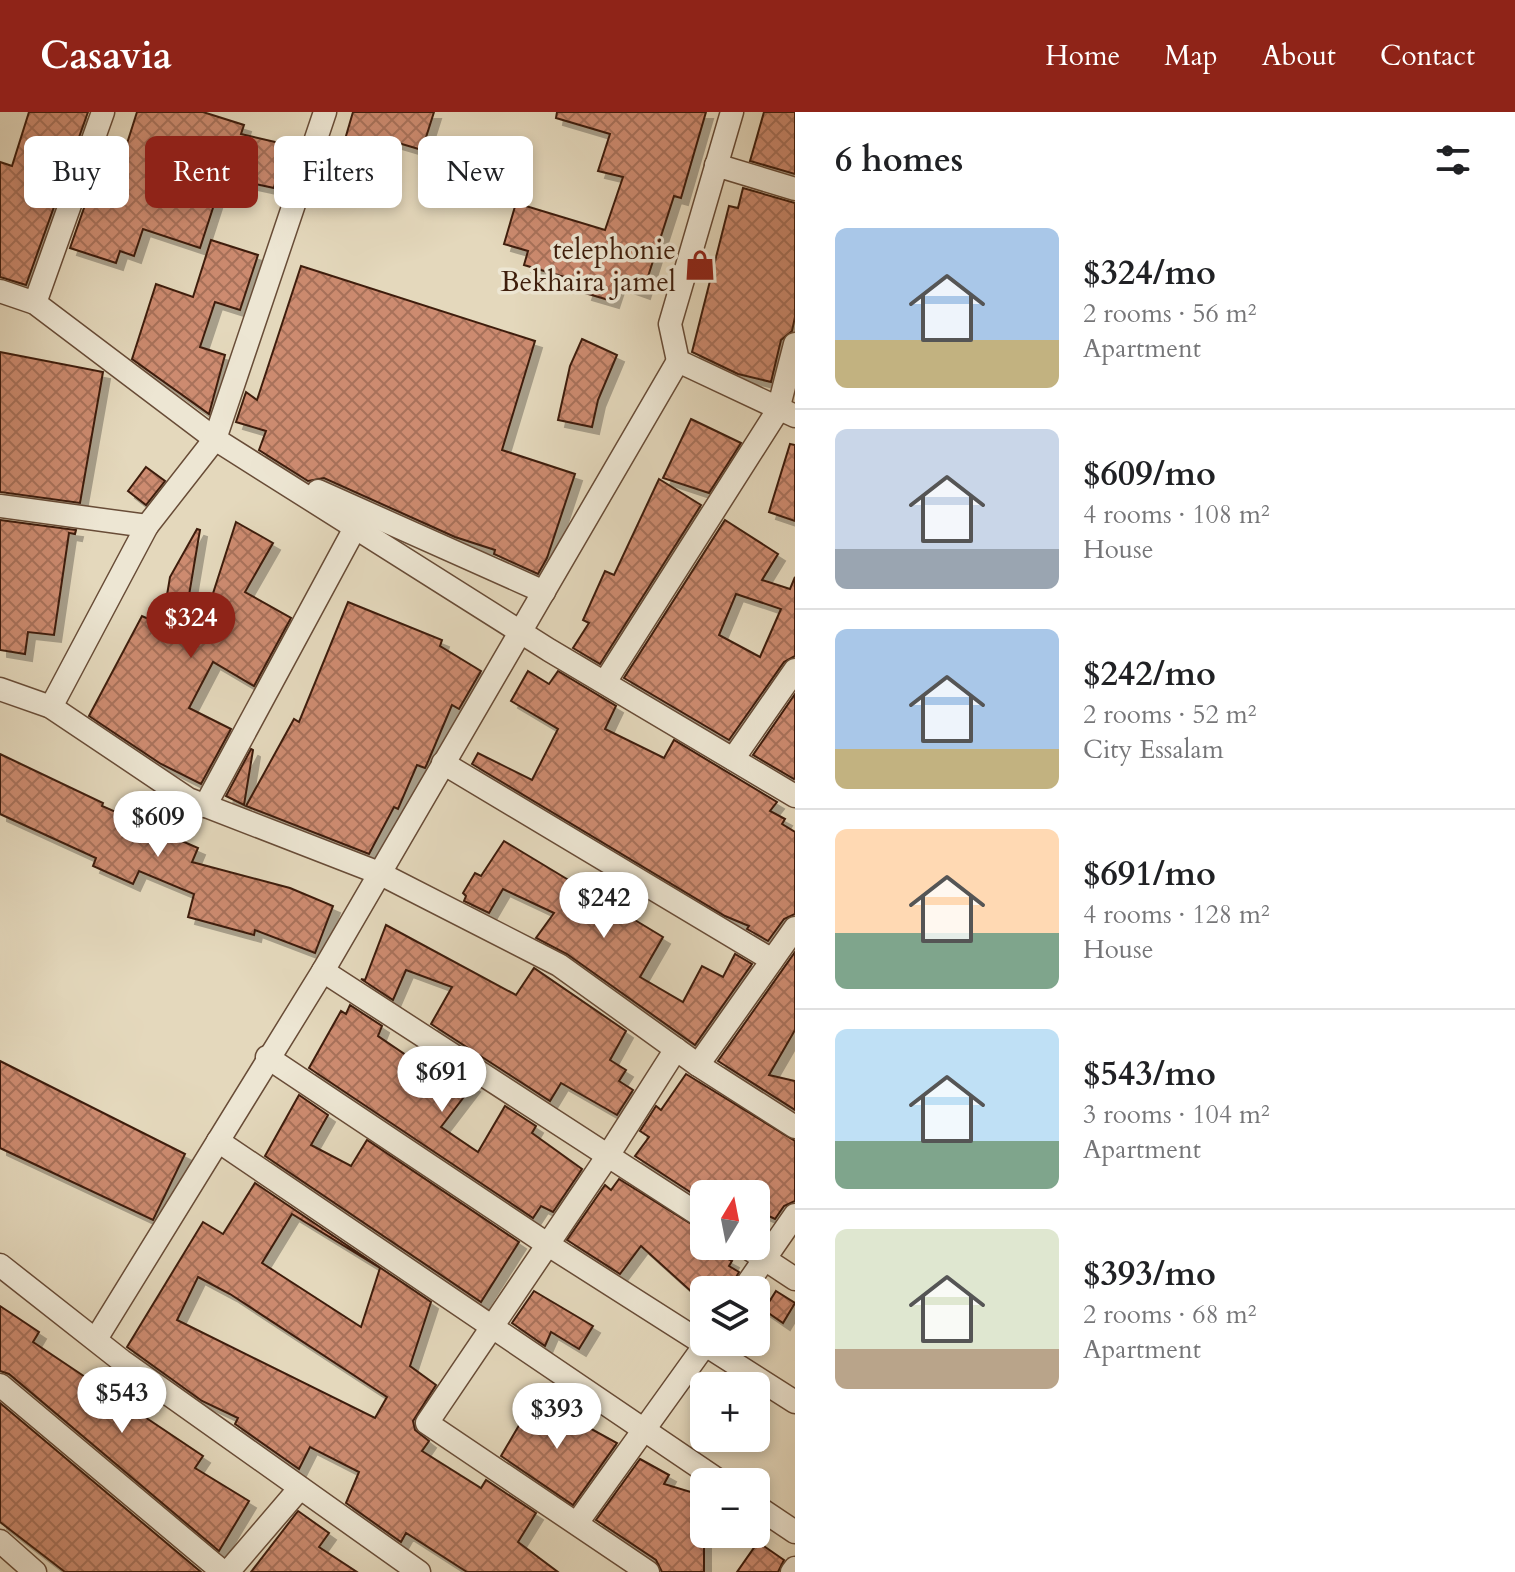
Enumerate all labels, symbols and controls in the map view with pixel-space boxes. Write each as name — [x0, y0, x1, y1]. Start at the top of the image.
text: Casavia — [40, 30, 172, 82]
text: Home — [1045, 37, 1120, 75]
text: Map — [1164, 37, 1218, 75]
text: About — [1262, 37, 1336, 75]
text: Contact — [1380, 37, 1475, 75]
chip: Buy — [24, 136, 129, 208]
chip: Rent — [145, 136, 258, 208]
chip: Filters — [274, 136, 402, 208]
chip: New — [418, 136, 533, 208]
text: 6 homes — [835, 137, 963, 183]
icon: filters — [1431, 138, 1475, 182]
place label: telephonie Bekhaira jamel — [501, 231, 676, 301]
shop icon: telephonie Bekhaira jamel — [683, 248, 717, 282]
text: $324/mo — [1083, 250, 1216, 296]
icon: home — [899, 260, 995, 356]
text: 2 rooms · 56 m² — [1083, 296, 1256, 331]
text: Apartment — [1083, 331, 1201, 366]
text: $609/mo — [1083, 451, 1216, 497]
icon: home — [899, 461, 995, 557]
text: 4 rooms · 108 m² — [1083, 497, 1270, 532]
text: House — [1083, 532, 1154, 567]
pin: $324 — [144, 592, 238, 660]
text: $324 — [164, 600, 218, 635]
text: $242/mo — [1083, 651, 1216, 697]
icon: home — [899, 661, 995, 757]
text: 2 rooms · 52 m² — [1083, 697, 1256, 732]
text: City Essalam — [1083, 732, 1224, 767]
pin: $609 — [111, 791, 205, 859]
text: $609 — [131, 799, 185, 834]
text: $691/mo — [1083, 851, 1216, 897]
icon: home — [899, 861, 995, 957]
pin: $242 — [557, 872, 651, 940]
text: $242 — [577, 880, 631, 915]
text: 4 rooms · 128 m² — [1083, 897, 1270, 932]
text: House — [1083, 932, 1154, 967]
pin: $691 — [395, 1046, 489, 1114]
text: $543/mo — [1083, 1051, 1216, 1097]
text: $691 — [415, 1054, 469, 1089]
icon: home — [899, 1061, 995, 1157]
text: 3 rooms · 104 m² — [1083, 1097, 1270, 1132]
text: Apartment — [1083, 1132, 1201, 1167]
north arrow — [690, 1180, 770, 1260]
map controls — [690, 1180, 770, 1548]
text: $393/mo — [1083, 1251, 1216, 1297]
icon: home — [899, 1261, 995, 1357]
button: layers — [690, 1276, 770, 1356]
text: 2 rooms · 68 m² — [1083, 1297, 1256, 1332]
text: Apartment — [1083, 1332, 1201, 1367]
pin: $543 — [75, 1367, 169, 1435]
button: + — [690, 1372, 770, 1452]
text: $543 — [95, 1375, 149, 1410]
pin: $393 — [510, 1383, 604, 1451]
text: $393 — [530, 1391, 584, 1426]
button: − — [690, 1468, 770, 1548]

